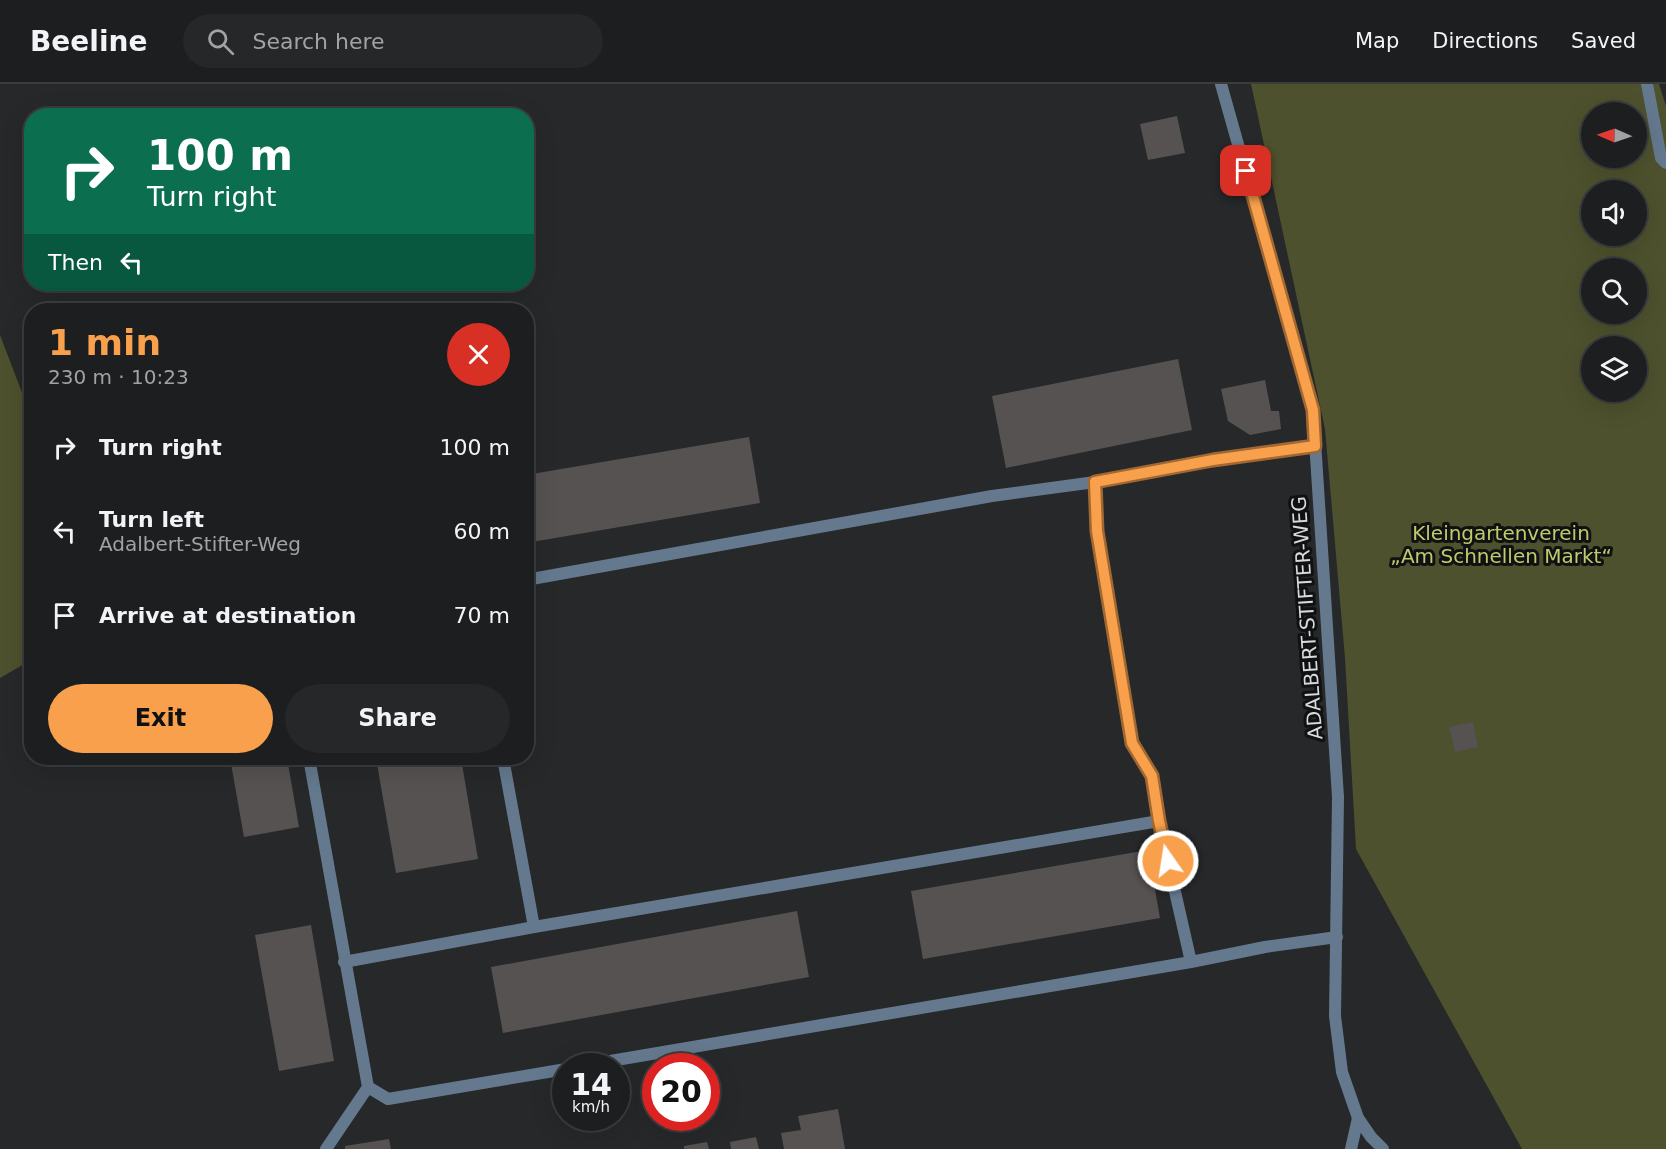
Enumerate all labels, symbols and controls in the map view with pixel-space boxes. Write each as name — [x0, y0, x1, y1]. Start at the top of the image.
search box — [183, 14, 603, 68]
text: Beeline — [30, 25, 147, 58]
icon: search — [204, 25, 237, 58]
text: Search here — [252, 29, 385, 54]
text: Map — [1355, 29, 1399, 53]
text: Directions — [1432, 29, 1538, 53]
text: Saved — [1571, 29, 1636, 53]
north arrow — [1581, 102, 1647, 168]
map controls — [1581, 102, 1647, 402]
text: 100 m — [147, 131, 293, 180]
icon: right — [48, 132, 126, 210]
pin — [1220, 145, 1271, 196]
icon: arrive — [1229, 154, 1262, 187]
button: sound — [1581, 180, 1647, 246]
text: Turn right — [147, 181, 276, 212]
icon: left — [115, 246, 148, 279]
text: Then — [48, 250, 103, 275]
button: search — [1581, 258, 1647, 324]
text: 1 min — [48, 322, 161, 363]
button: close — [447, 323, 510, 386]
button: layers — [1581, 336, 1647, 402]
text: 230 m · 10:23 — [48, 365, 189, 389]
icon: right — [48, 431, 81, 464]
text: Turn right — [99, 435, 222, 460]
text: 100 m — [440, 435, 510, 460]
street label: ADALBERT-STIFTER-WEG — [1287, 495, 1327, 741]
text: Turn left — [99, 507, 204, 532]
icon: left — [48, 515, 81, 548]
text: 60 m — [454, 519, 510, 544]
park label: Kleingartenverein „Am Schnellen Markt“ — [1390, 521, 1612, 568]
text: Adalbert-Stifter-Weg — [99, 532, 301, 556]
icon: arrive — [48, 599, 81, 632]
text: Arrive at destination — [99, 603, 356, 628]
text: 70 m — [454, 603, 510, 628]
button: Exit — [48, 684, 273, 753]
button: Share — [285, 684, 510, 753]
position arrow — [1136, 829, 1200, 893]
speed limit sign: 20 — [642, 1053, 720, 1131]
text: 14 — [570, 1067, 612, 1102]
text: km/h — [572, 1098, 610, 1116]

